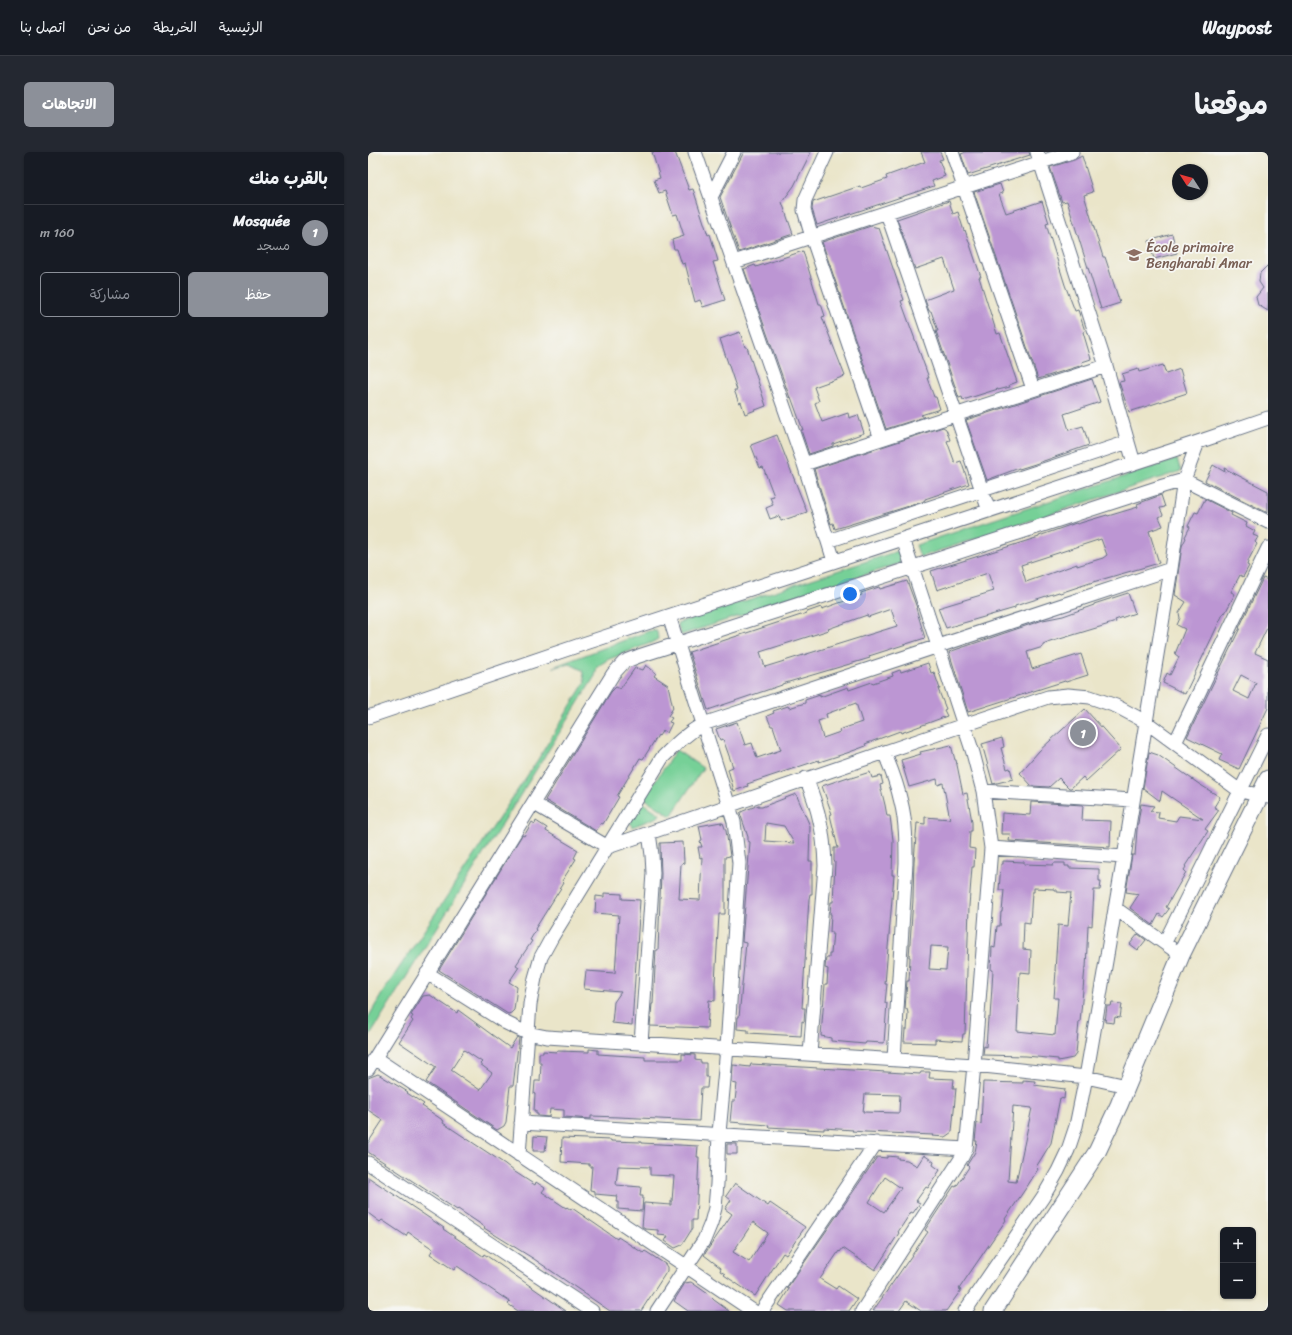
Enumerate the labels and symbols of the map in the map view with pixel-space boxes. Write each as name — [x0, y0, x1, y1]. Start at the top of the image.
north arrow — [1172, 164, 1208, 200]
place label: École primaire Bengharabi Amar — [1146, 235, 1253, 276]
school or university icon: École primaire Bengharabi Amar — [1125, 246, 1143, 264]
your location — [840, 584, 860, 604]
pin: 1 — [1070, 718, 1096, 748]

